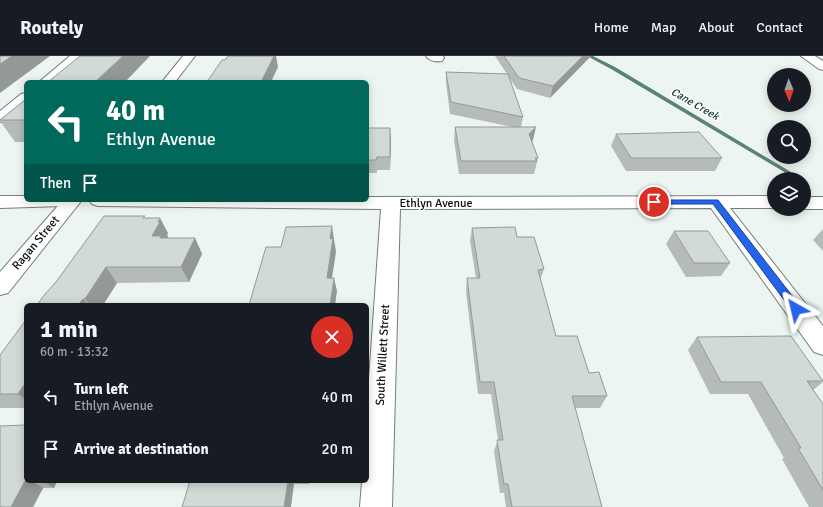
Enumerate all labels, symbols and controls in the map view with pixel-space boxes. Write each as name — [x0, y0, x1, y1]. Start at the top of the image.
text: Routely — [20, 16, 83, 40]
text: Home — [594, 19, 629, 36]
text: Map — [651, 19, 676, 36]
text: About — [698, 19, 734, 36]
text: Contact — [756, 19, 803, 36]
north arrow — [767, 68, 811, 112]
map controls — [767, 68, 811, 216]
water label: Cane Creek — [669, 85, 723, 124]
text: 40 m — [106, 94, 165, 128]
icon: left — [40, 96, 92, 148]
button: search — [767, 120, 811, 164]
text: Ethlyn Avenue — [106, 128, 216, 150]
icon: arrive — [79, 172, 101, 194]
button: layers — [767, 172, 811, 216]
text: Then — [40, 174, 71, 192]
pin — [637, 185, 671, 219]
icon: arrive — [643, 191, 665, 213]
street label: Ethlyn Avenue — [399, 196, 473, 211]
street label: Ragan Street — [9, 213, 63, 273]
position arrow — [775, 288, 817, 330]
street label: South Willett Street — [373, 304, 393, 406]
text: 1 min — [40, 314, 98, 344]
button: close — [311, 316, 353, 358]
text: 60 m · 13:32 — [40, 344, 109, 360]
text: Turn left — [74, 380, 128, 398]
icon: left — [40, 386, 62, 408]
text: 40 m — [322, 388, 353, 406]
text: Ethlyn Avenue — [74, 398, 153, 414]
icon: arrive — [40, 438, 62, 460]
text: Arrive at destination — [74, 440, 209, 458]
text: 20 m — [322, 440, 353, 458]

